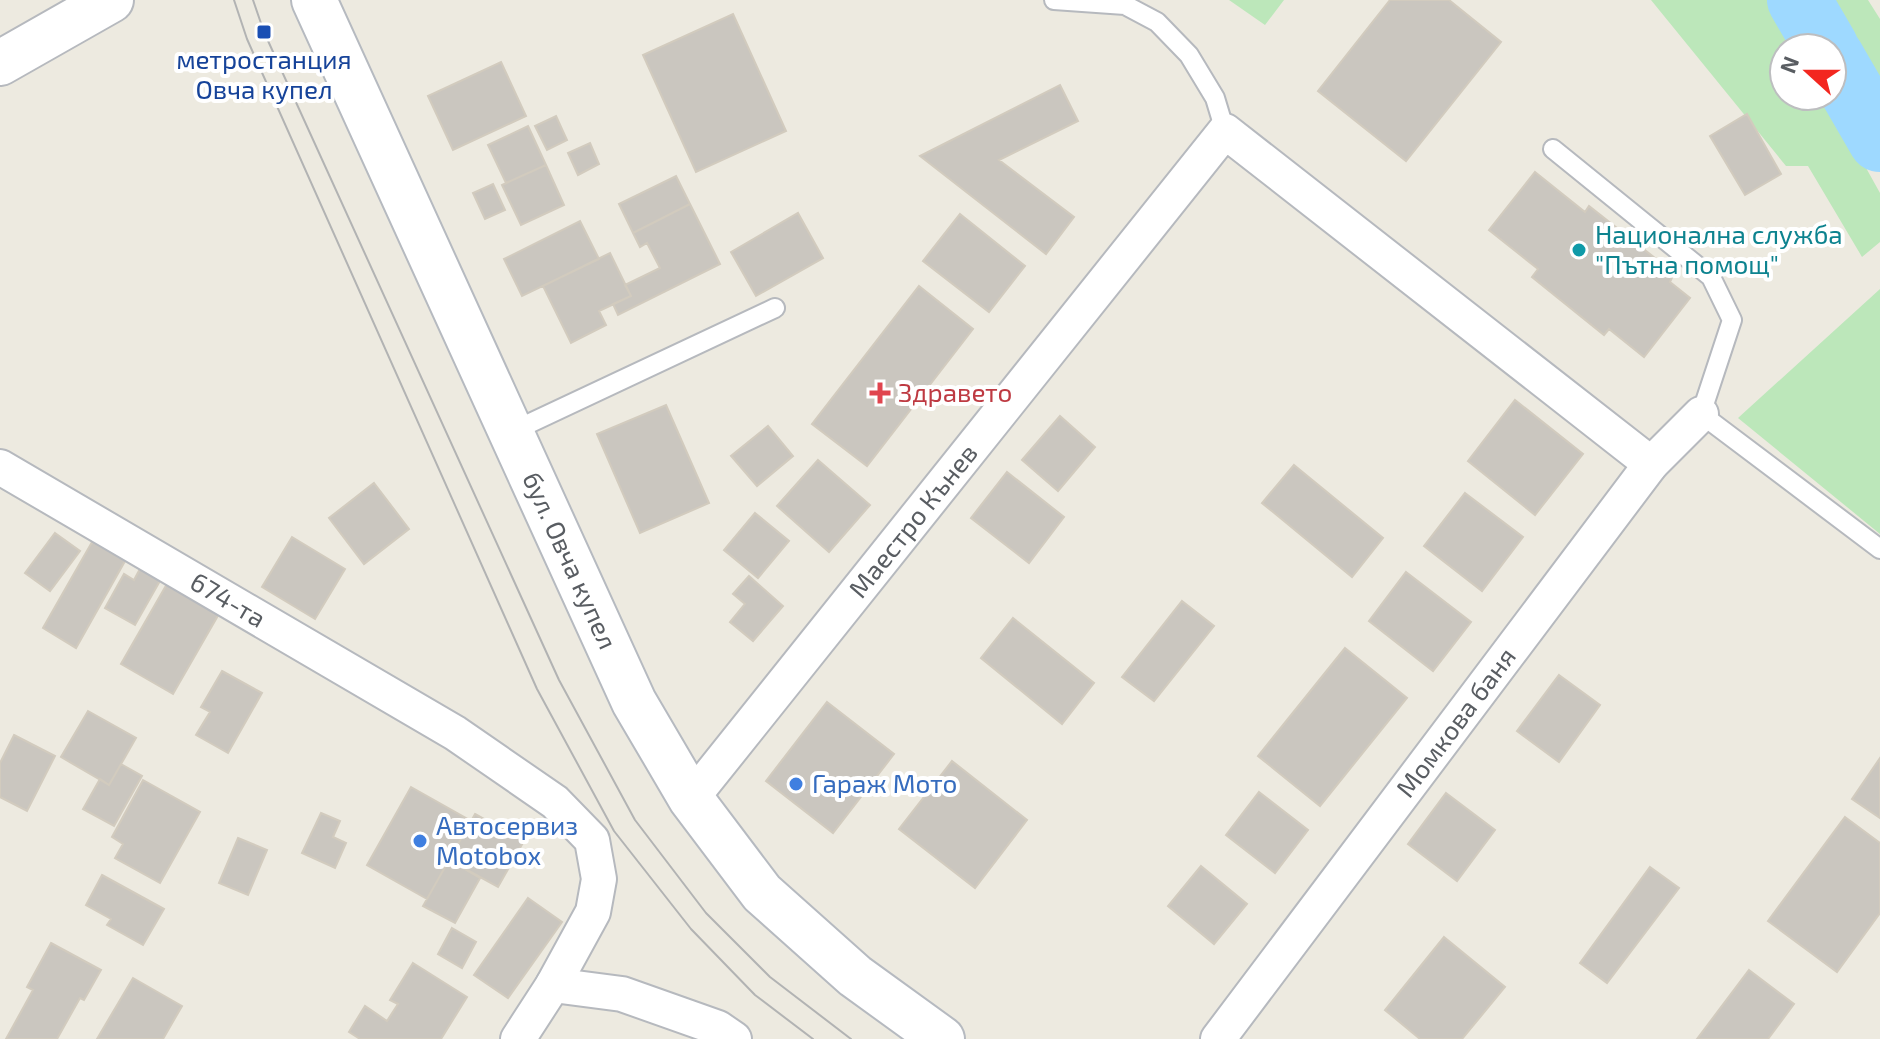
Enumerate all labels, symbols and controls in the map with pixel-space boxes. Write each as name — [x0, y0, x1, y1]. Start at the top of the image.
marker: метростанция Овча купел — [255, 23, 273, 41]
north arrow — [1768, 32, 1848, 112]
place label: метростанция Овча купел — [176, 43, 352, 105]
text: N — [1773, 52, 1803, 77]
place label: Национална служба "Пътна помощ" — [1595, 218, 1843, 279]
marker: Национална служба "Пътна помощ" — [1570, 241, 1588, 259]
place label: Здравето — [898, 376, 1012, 407]
marker: Здравето — [869, 382, 891, 404]
street label: Маестро Кънев — [841, 437, 983, 603]
street label: бул. Овча купел — [517, 466, 625, 653]
street label: 674-та — [185, 565, 272, 633]
street label: Момкова баня — [1389, 641, 1521, 803]
place label: Гараж Мото — [812, 767, 957, 798]
marker: Гараж Мото — [787, 775, 805, 793]
place label: Автосервиз Motobox — [436, 809, 578, 870]
marker: Автосервиз Motobox — [411, 832, 429, 850]

